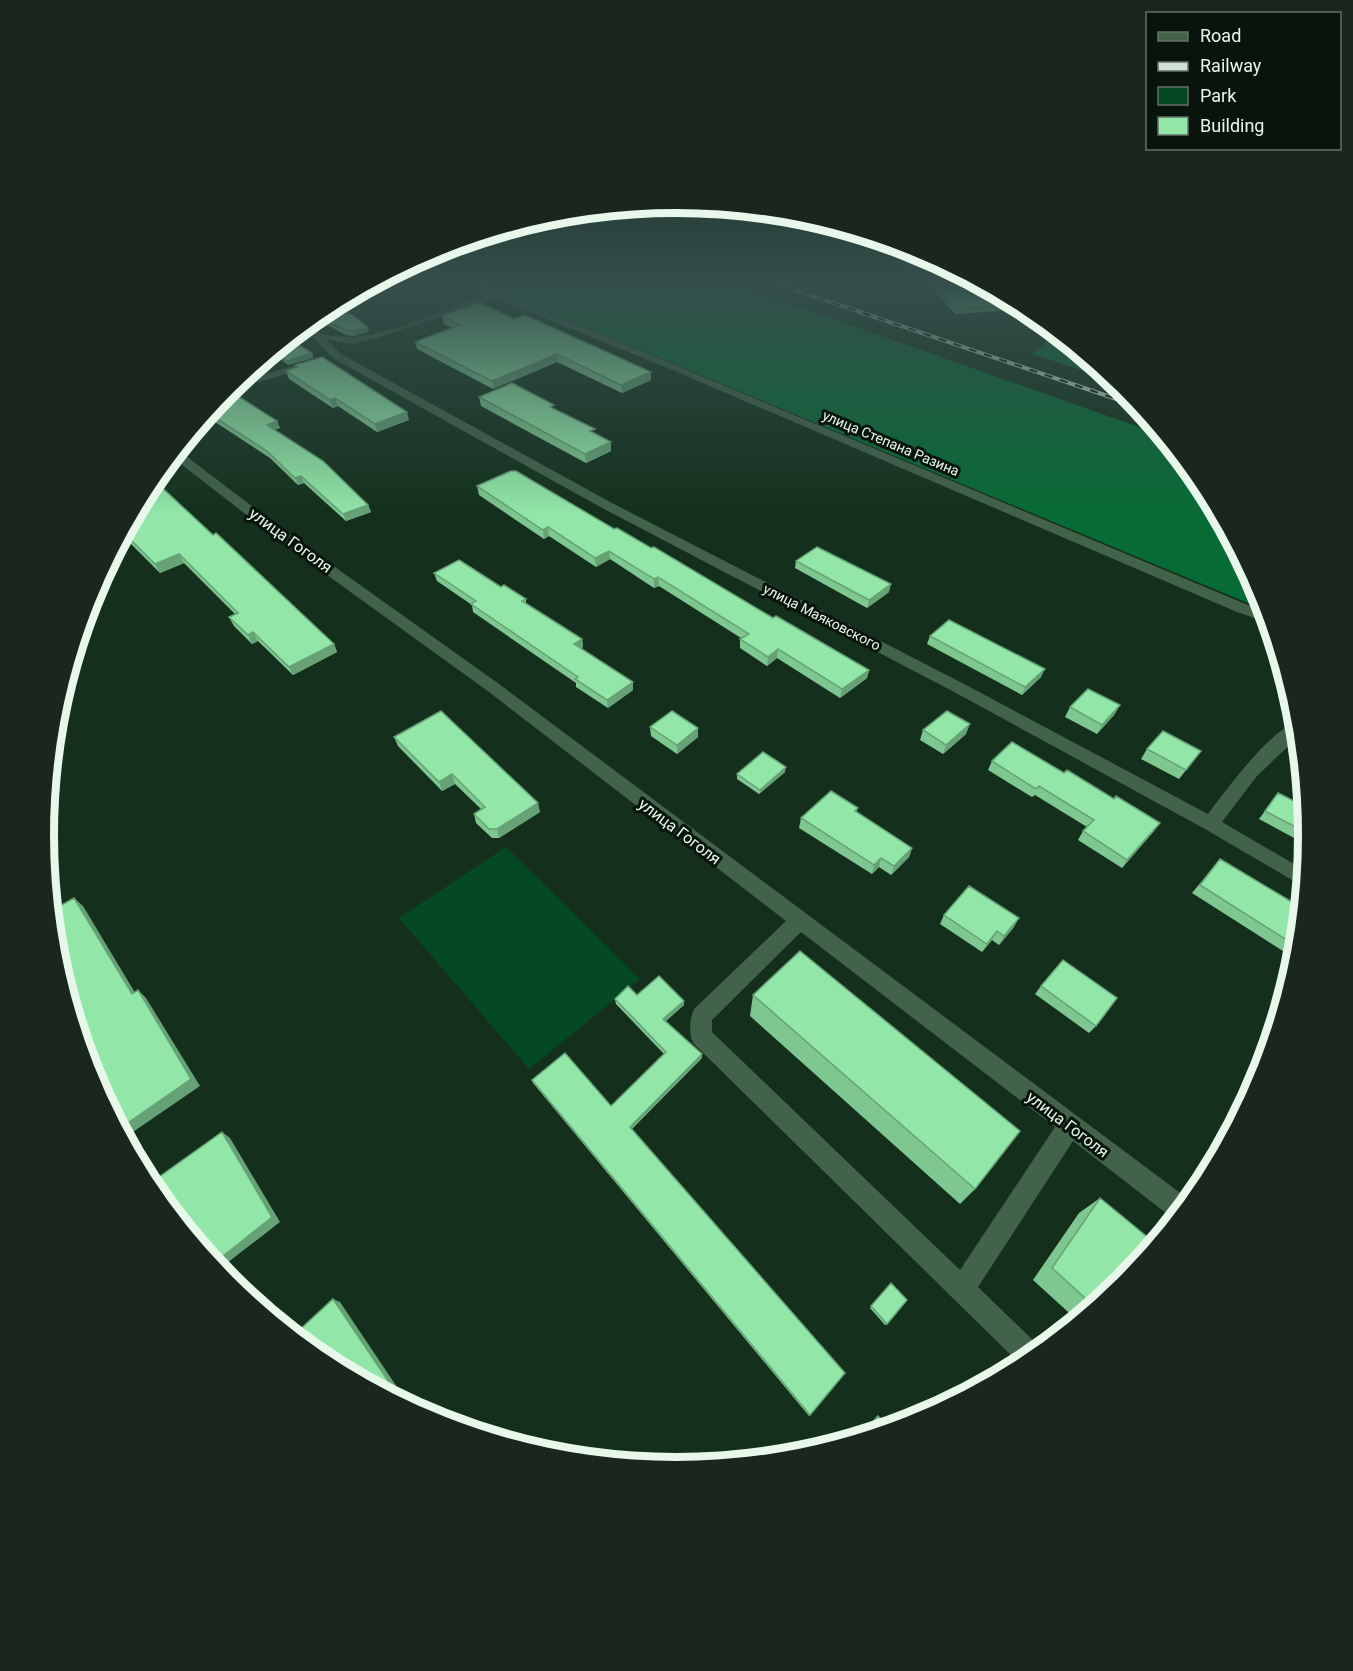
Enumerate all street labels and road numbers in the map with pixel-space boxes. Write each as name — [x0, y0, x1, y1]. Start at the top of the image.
street label: улица Степана Разина — [820, 407, 962, 479]
street label: улица Гоголя — [245, 504, 336, 577]
street label: улица Маяковского — [761, 581, 883, 653]
street label: улица Гоголя — [635, 794, 725, 868]
street label: улица Гоголя — [1023, 1087, 1113, 1161]

